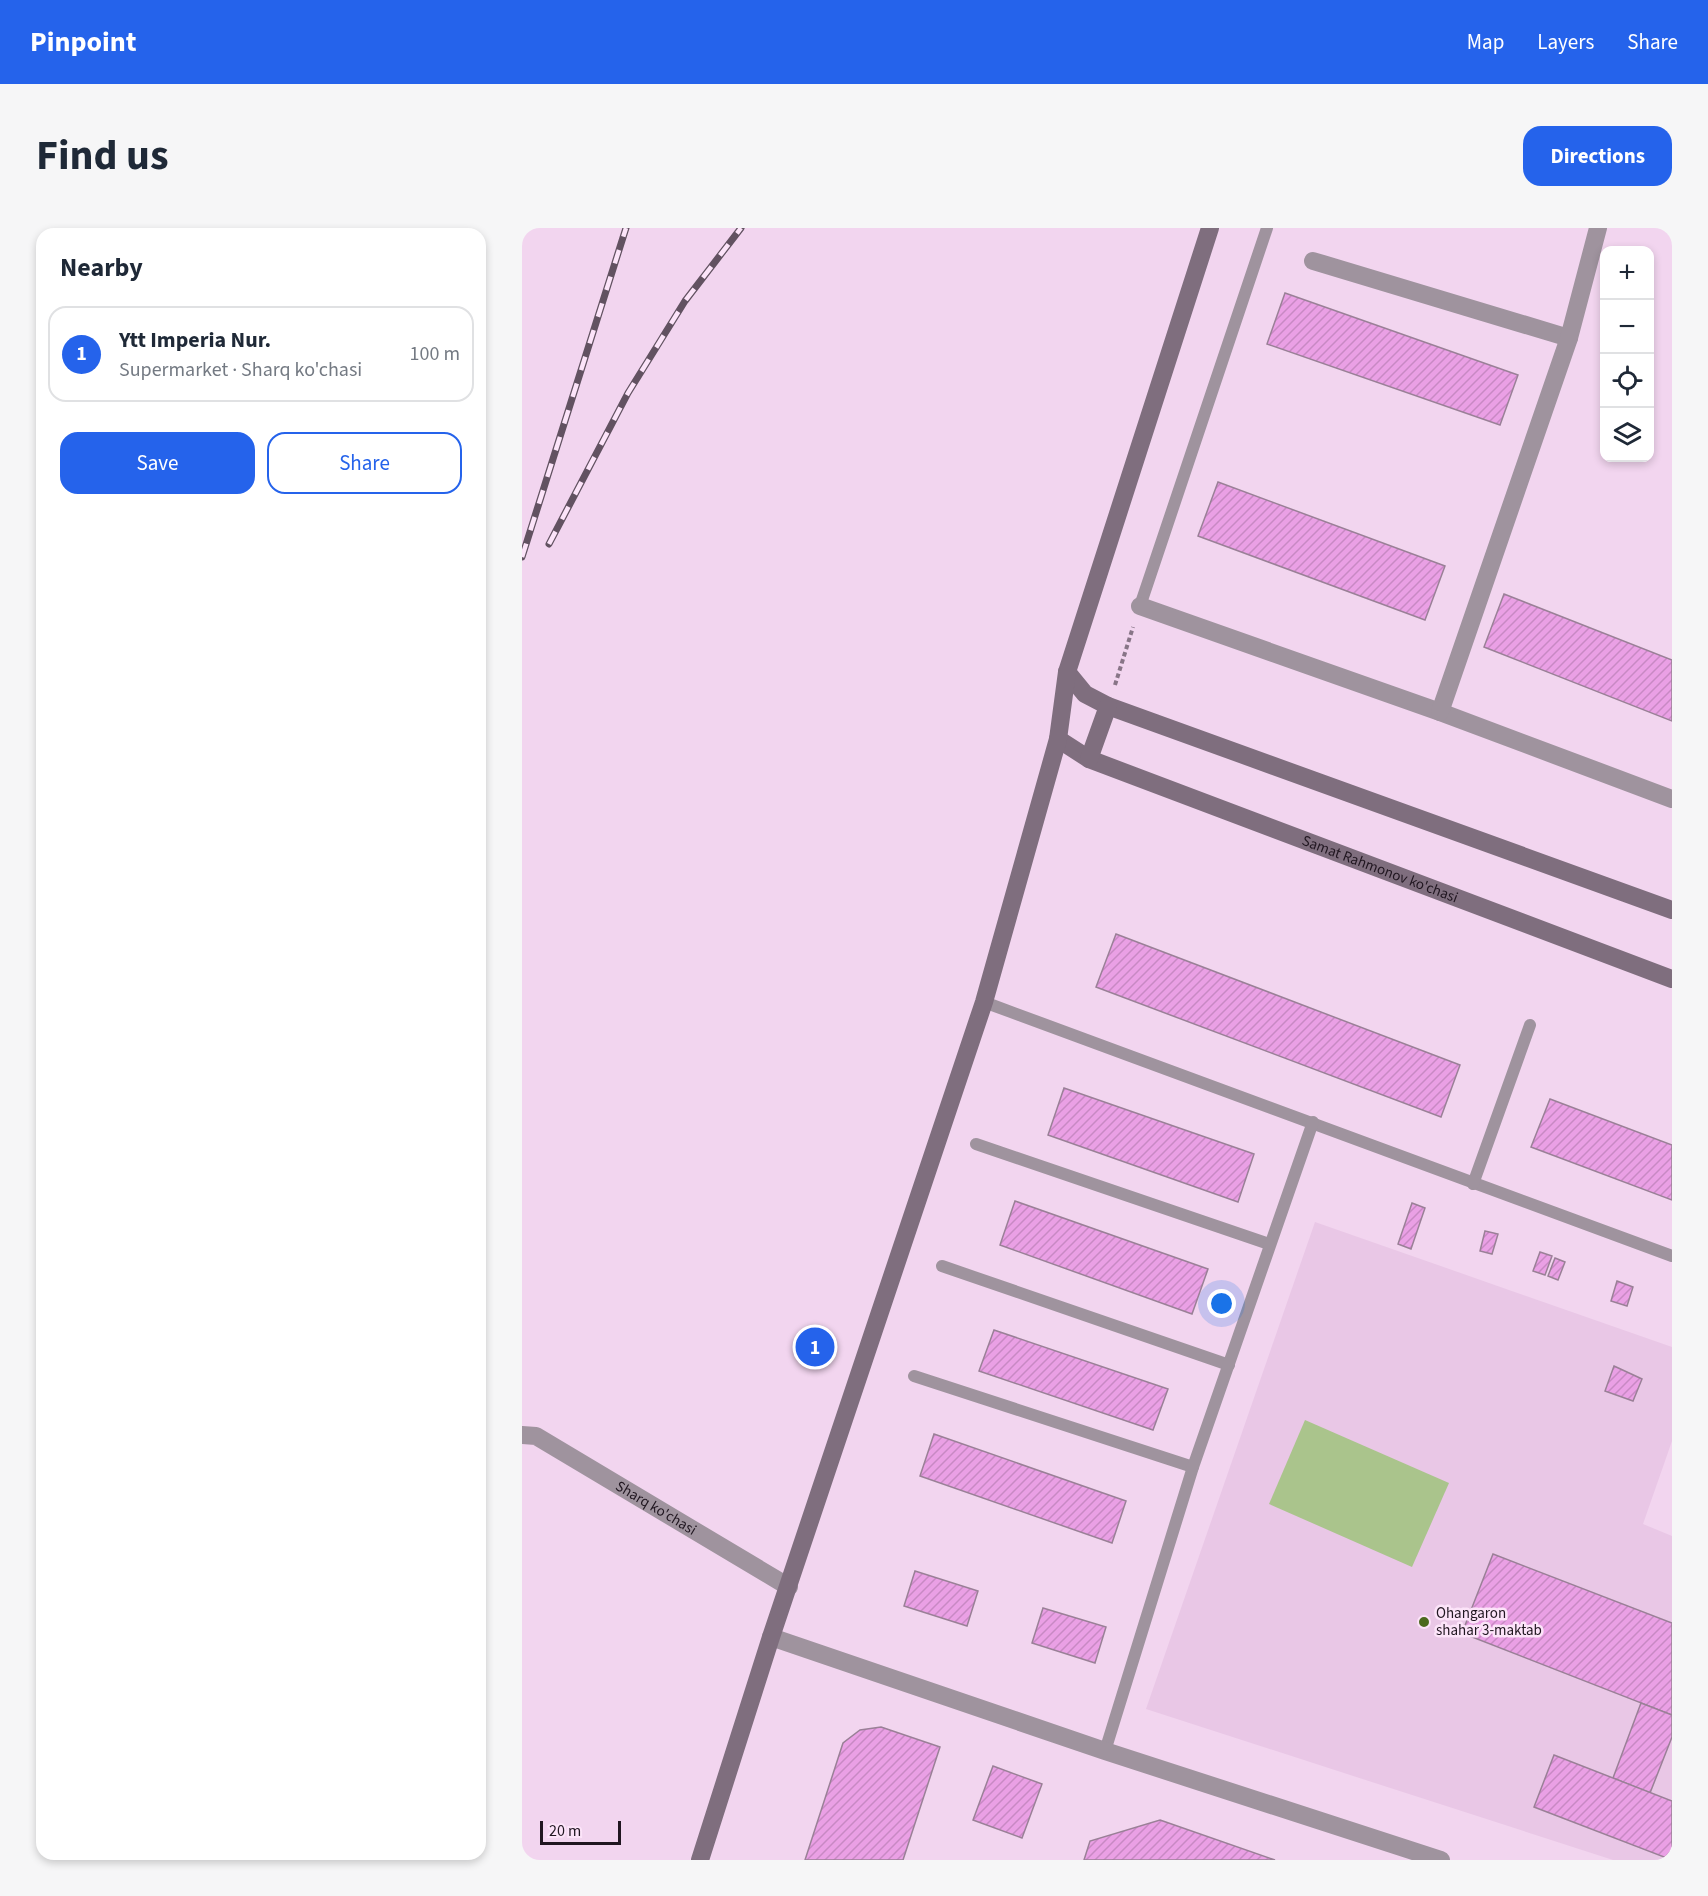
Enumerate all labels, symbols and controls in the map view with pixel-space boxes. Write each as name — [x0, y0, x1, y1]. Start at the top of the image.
text: Pinpoint — [30, 22, 137, 62]
text: Map — [1467, 27, 1504, 57]
text: Layers — [1537, 27, 1594, 57]
text: Share — [1627, 27, 1678, 57]
text: Find us — [36, 126, 169, 186]
button: Directions — [1523, 126, 1672, 186]
map controls — [1600, 246, 1654, 462]
button: + — [1600, 246, 1654, 300]
text: Nearby — [60, 249, 143, 286]
button: − — [1600, 300, 1654, 354]
text: Ytt Imperia Nur. — [119, 324, 271, 356]
text: 1 — [76, 340, 87, 368]
text: 100 m — [410, 340, 460, 368]
button: locate — [1600, 354, 1654, 408]
text: Supermarket · Sharq ko'chasi — [119, 356, 362, 384]
button: layers — [1600, 408, 1654, 462]
button: Save — [60, 432, 255, 494]
button: Share — [267, 432, 462, 494]
street label: Samat Rahmonov ko'chasi — [1299, 830, 1461, 908]
your location — [1207, 1289, 1236, 1318]
pin: 1 — [796, 1324, 834, 1370]
street label: Sharq ko'chasi — [612, 1475, 701, 1540]
place label: Ohangaron shahar 3-maktab — [1436, 1603, 1542, 1641]
marker: Ohangaron shahar 3-maktab — [1417, 1615, 1431, 1629]
scale bar — [540, 1818, 621, 1846]
text: 20 m — [549, 1820, 581, 1842]

